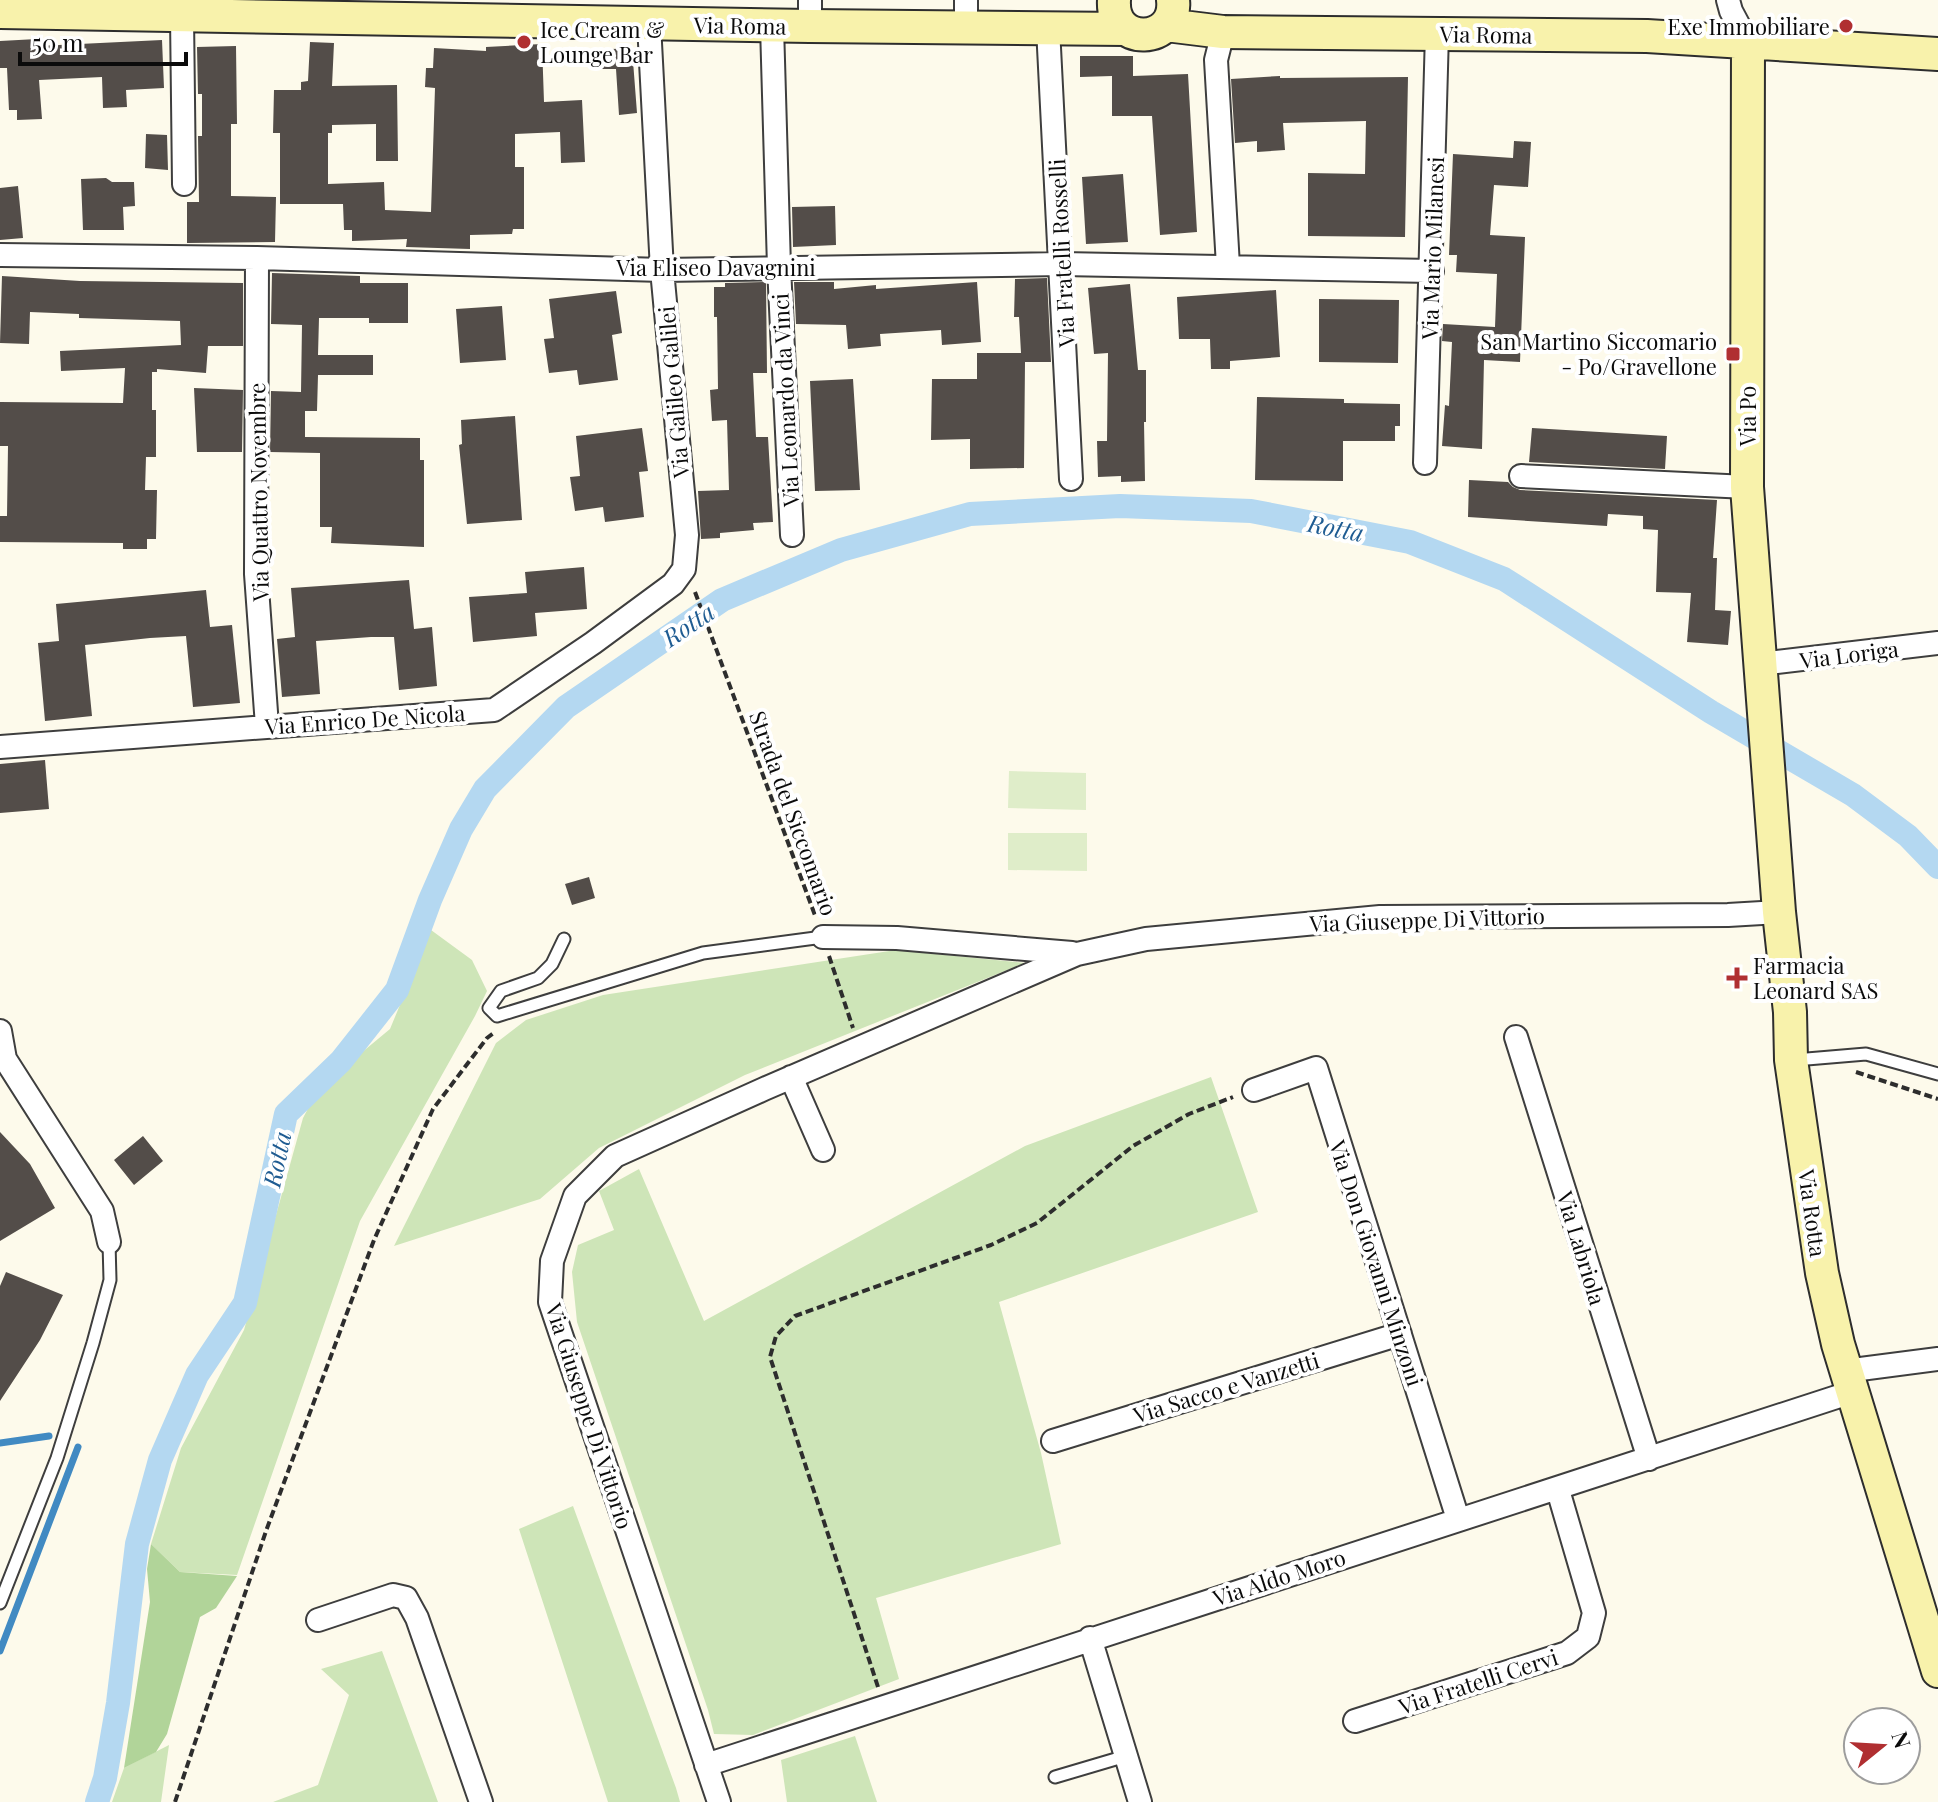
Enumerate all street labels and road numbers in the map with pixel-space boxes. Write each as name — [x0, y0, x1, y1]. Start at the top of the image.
street label: Via Roma — [692, 9, 787, 41]
street label: Via Roma — [1438, 18, 1533, 50]
street label: Via Mario Milanesi — [1414, 156, 1450, 341]
street label: Via Fratelli Rosselli — [1041, 158, 1081, 349]
street label: Via Eliseo Davagnini — [615, 252, 816, 282]
street label: Via Leonardo da Vinci — [764, 292, 806, 509]
street label: Via Galileo Galilei — [651, 305, 696, 480]
street label: Via Quattro Novembre — [241, 382, 275, 603]
street label: Via Po — [1732, 386, 1762, 447]
street label: Via Loriga — [1797, 633, 1900, 675]
street label: Via Enrico De Nicola — [263, 697, 466, 741]
street label: Strada del Siccomario — [743, 707, 845, 919]
street label: Via Giuseppe Di Vittorio — [1308, 900, 1545, 938]
street label: Via Don Giovanni Minzoni — [1323, 1135, 1431, 1390]
street label: Via Rotta — [1792, 1166, 1834, 1259]
street label: Via Labriola — [1550, 1186, 1614, 1309]
street label: Via Giuseppe Di Vittorio — [539, 1298, 641, 1533]
street label: Via Sacco e Vanzetti — [1128, 1344, 1323, 1430]
street label: Via Aldo Moro — [1208, 1541, 1349, 1613]
street label: Via Fratelli Cervi — [1394, 1641, 1561, 1721]

